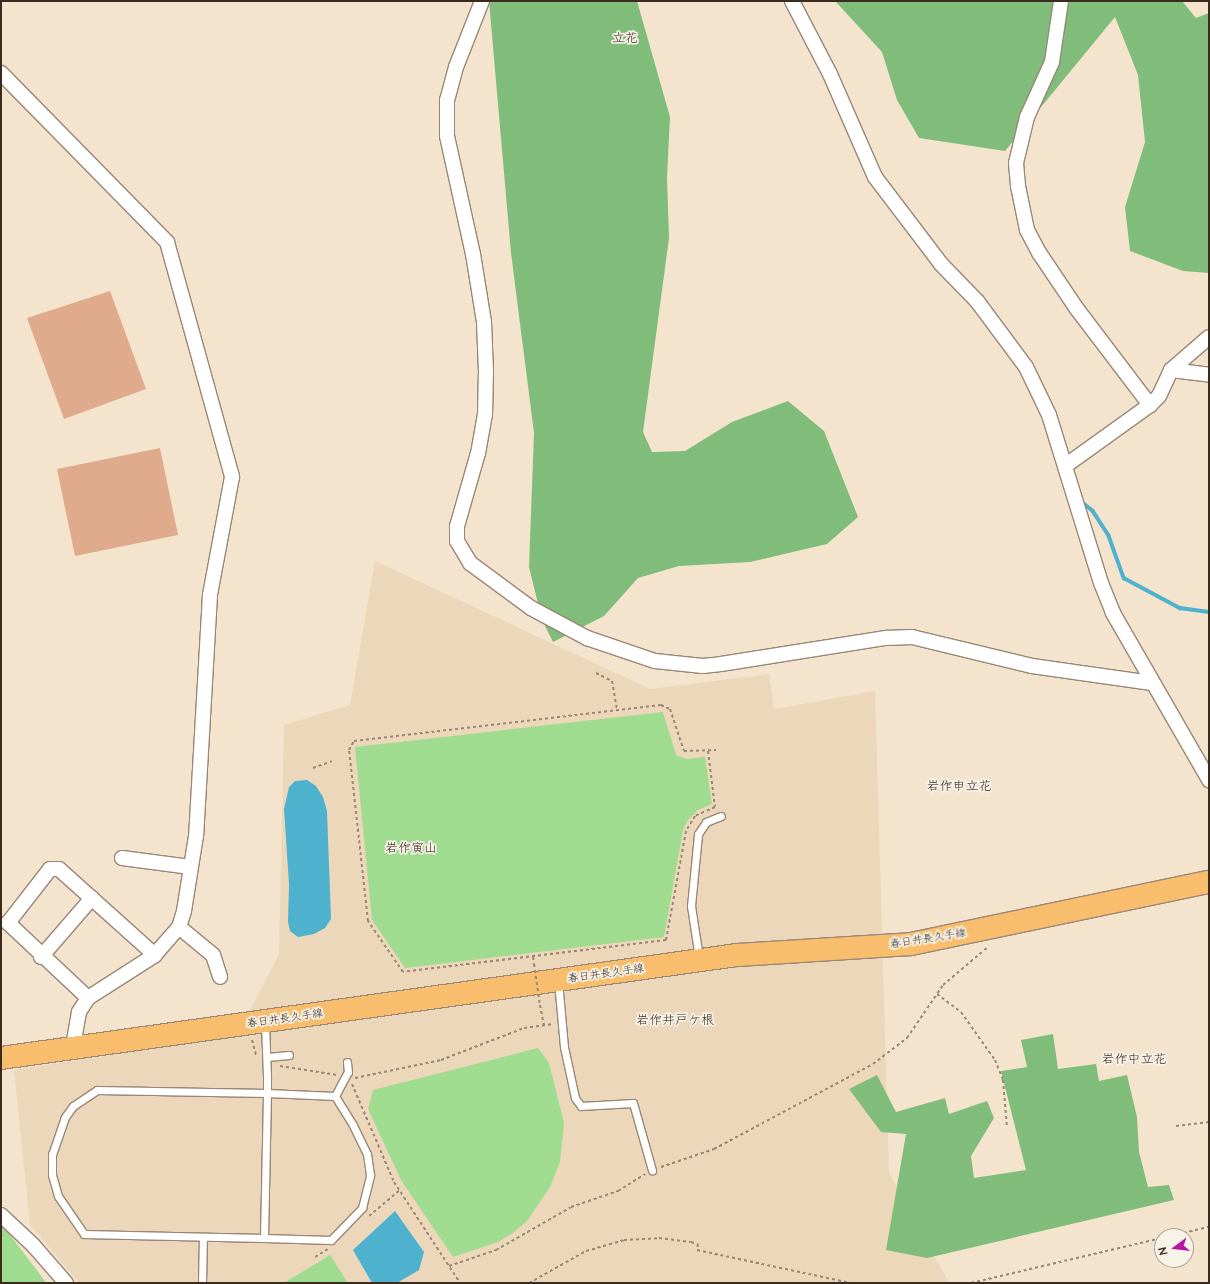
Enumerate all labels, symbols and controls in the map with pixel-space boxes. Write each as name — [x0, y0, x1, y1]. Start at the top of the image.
district label: 立花 — [612, 30, 638, 46]
district label: 岩作申立花 — [927, 778, 991, 794]
district label: 岩作寅山 — [385, 840, 437, 856]
street label: 春日井長久手線 — [889, 926, 967, 952]
street label: 春日井長久手線 — [567, 962, 645, 986]
street label: 春日井長久手線 — [246, 1007, 324, 1031]
district label: 岩作井戸ケ根 — [636, 1012, 714, 1028]
district label: 岩作中立花 — [1102, 1051, 1166, 1067]
north arrow — [1154, 1228, 1194, 1268]
text: N — [1155, 1246, 1171, 1256]

